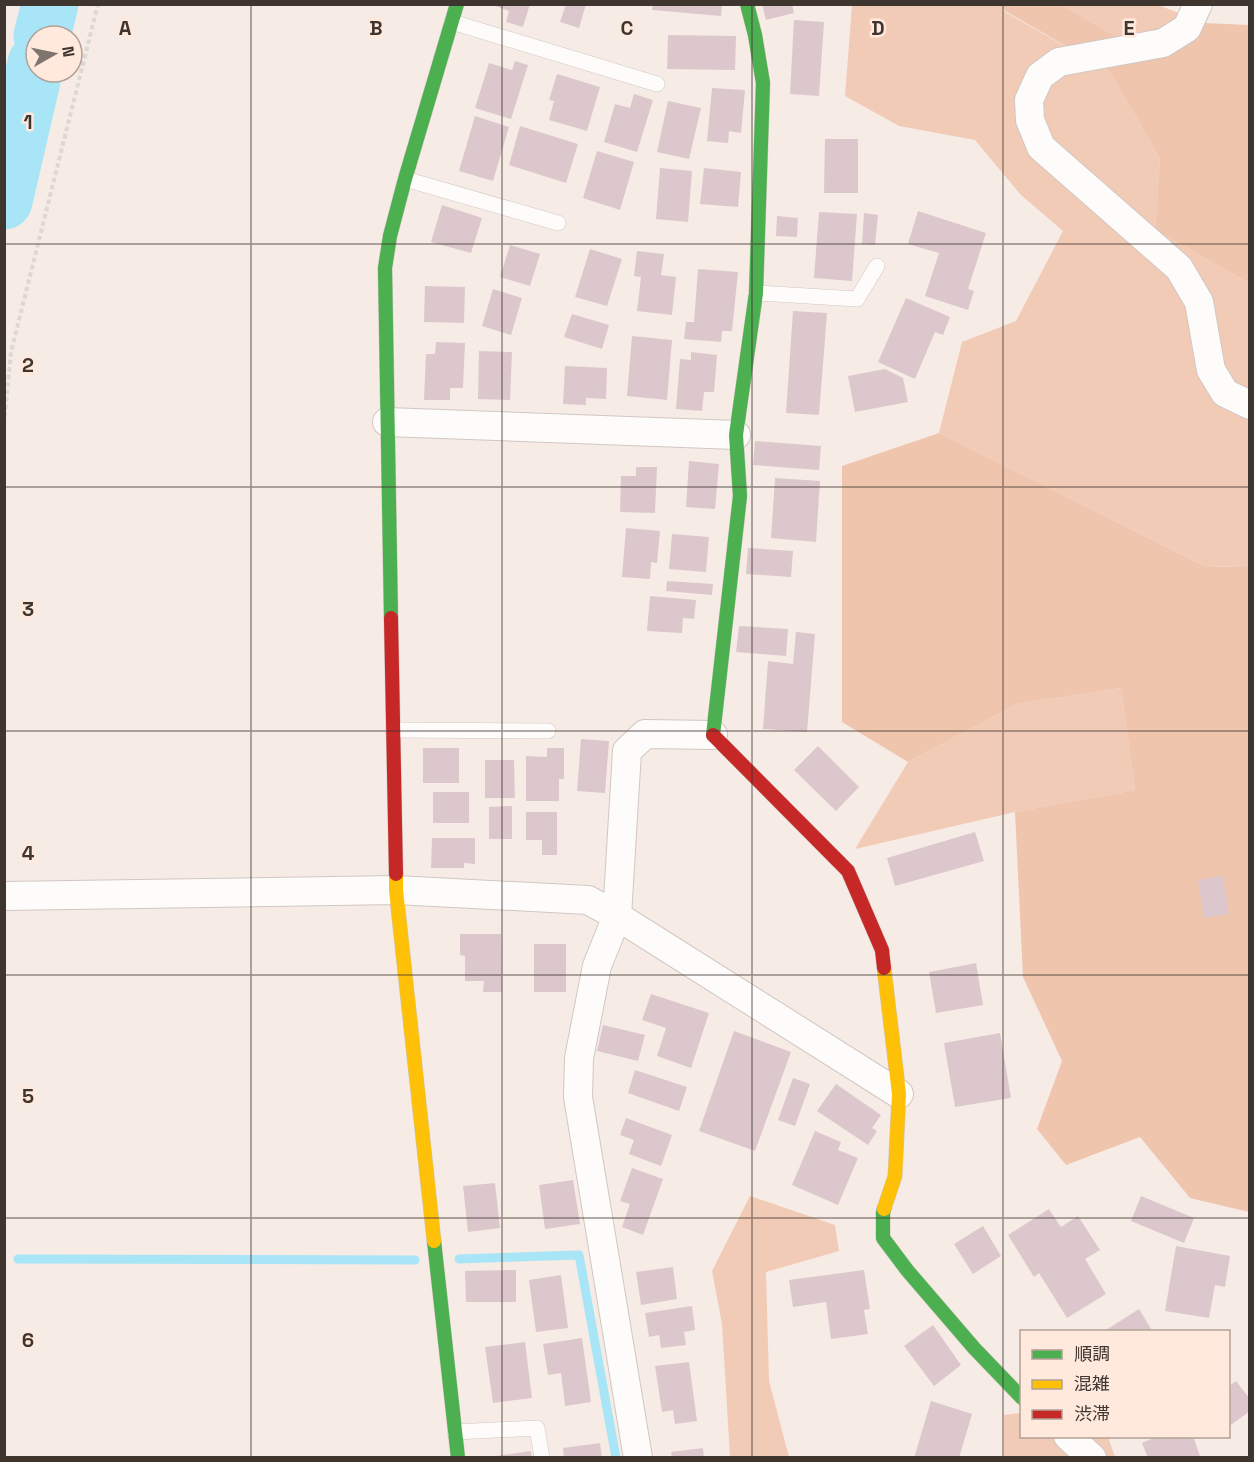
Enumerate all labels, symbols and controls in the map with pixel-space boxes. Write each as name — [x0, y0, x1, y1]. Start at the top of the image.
text: A — [119, 15, 132, 41]
text: B — [369, 15, 383, 41]
text: C — [621, 15, 634, 41]
text: D — [871, 15, 885, 41]
text: E — [1123, 15, 1135, 41]
north arrow — [24, 24, 84, 84]
text: N — [57, 45, 80, 59]
text: 1 — [23, 109, 33, 135]
text: 2 — [22, 352, 34, 378]
text: 3 — [22, 596, 34, 622]
text: 4 — [22, 840, 35, 866]
text: 5 — [22, 1083, 34, 1109]
text: 6 — [22, 1327, 34, 1353]
legend — [1020, 1330, 1230, 1438]
text: 順調 — [1074, 1342, 1110, 1365]
text: 混雑 — [1074, 1372, 1110, 1395]
text: 渋滞 — [1074, 1402, 1110, 1425]

